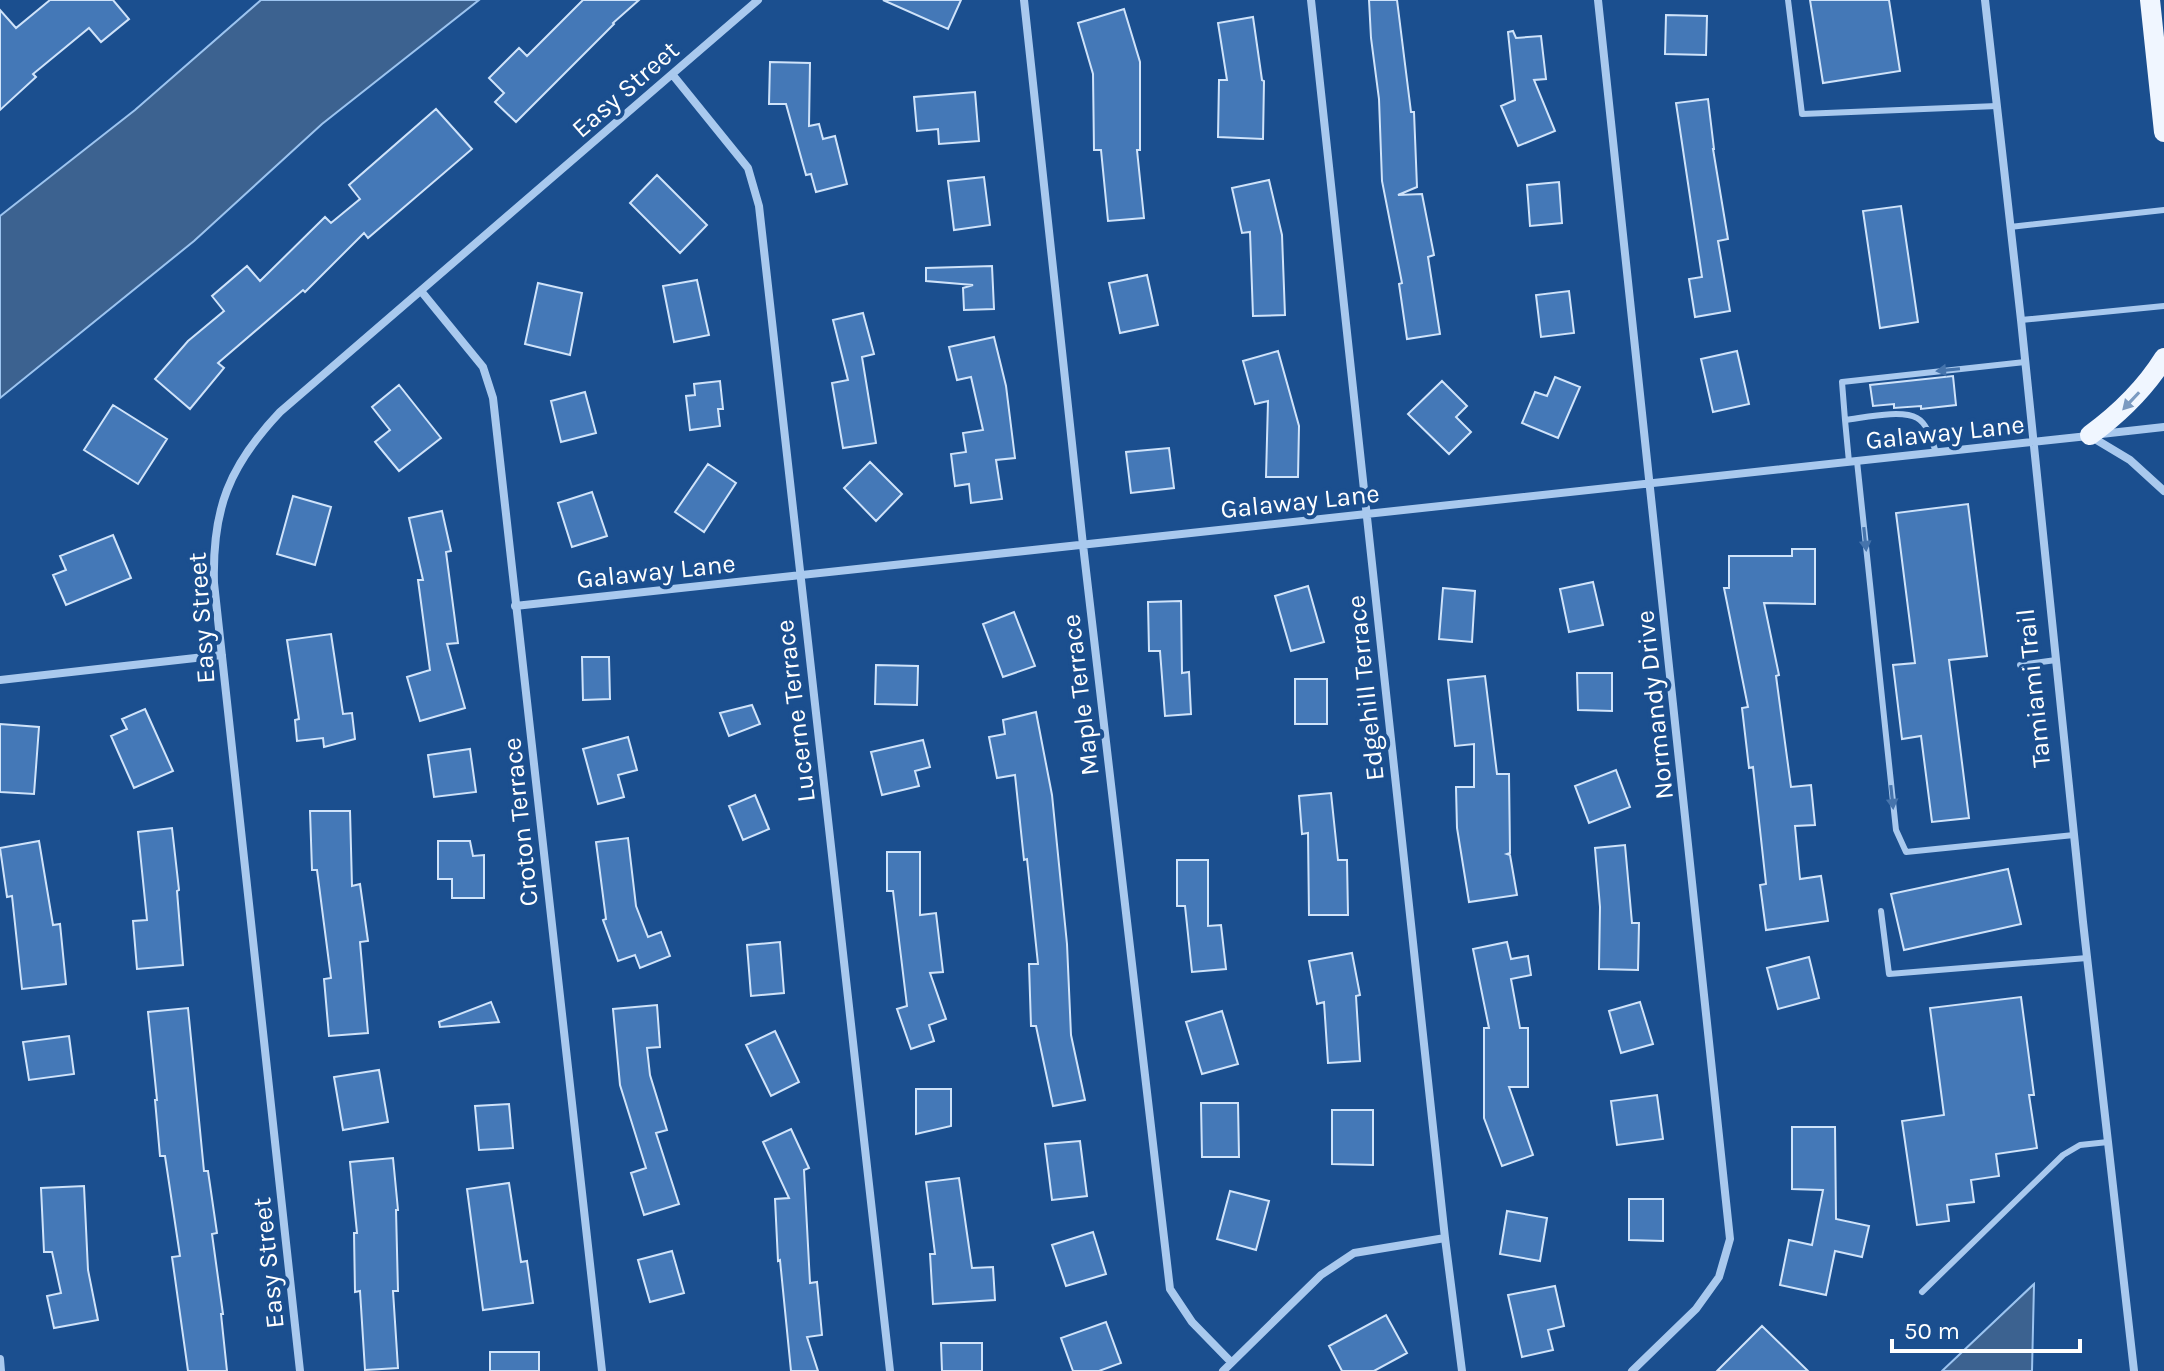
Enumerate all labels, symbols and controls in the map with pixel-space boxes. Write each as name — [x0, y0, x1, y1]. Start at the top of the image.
street label: Easy Street — [565, 34, 685, 144]
one-way arrow — [1935, 363, 1960, 376]
one-way arrow — [2123, 391, 2141, 410]
street label: Galaway Lane — [1864, 409, 2026, 456]
street label: Galaway Lane — [1219, 478, 1381, 525]
one-way arrow — [1859, 527, 1872, 552]
street label: Galaway Lane — [575, 548, 737, 595]
street label: Easy Street — [181, 551, 222, 685]
street label: Edgehill Terrace — [1340, 594, 1391, 782]
street label: Tamiami Trail — [2010, 607, 2057, 769]
street label: Normandy Drive — [1629, 609, 1680, 801]
street label: Maple Terrace — [1055, 612, 1106, 778]
street label: Lucerne Terrace — [769, 618, 822, 804]
street label: Croton Terrace — [496, 736, 545, 908]
one-way arrow — [1886, 785, 1899, 810]
street label: Easy Street — [246, 1196, 291, 1330]
scale bar — [1892, 1303, 2080, 1353]
text: 50 m — [1904, 1317, 1960, 1345]

